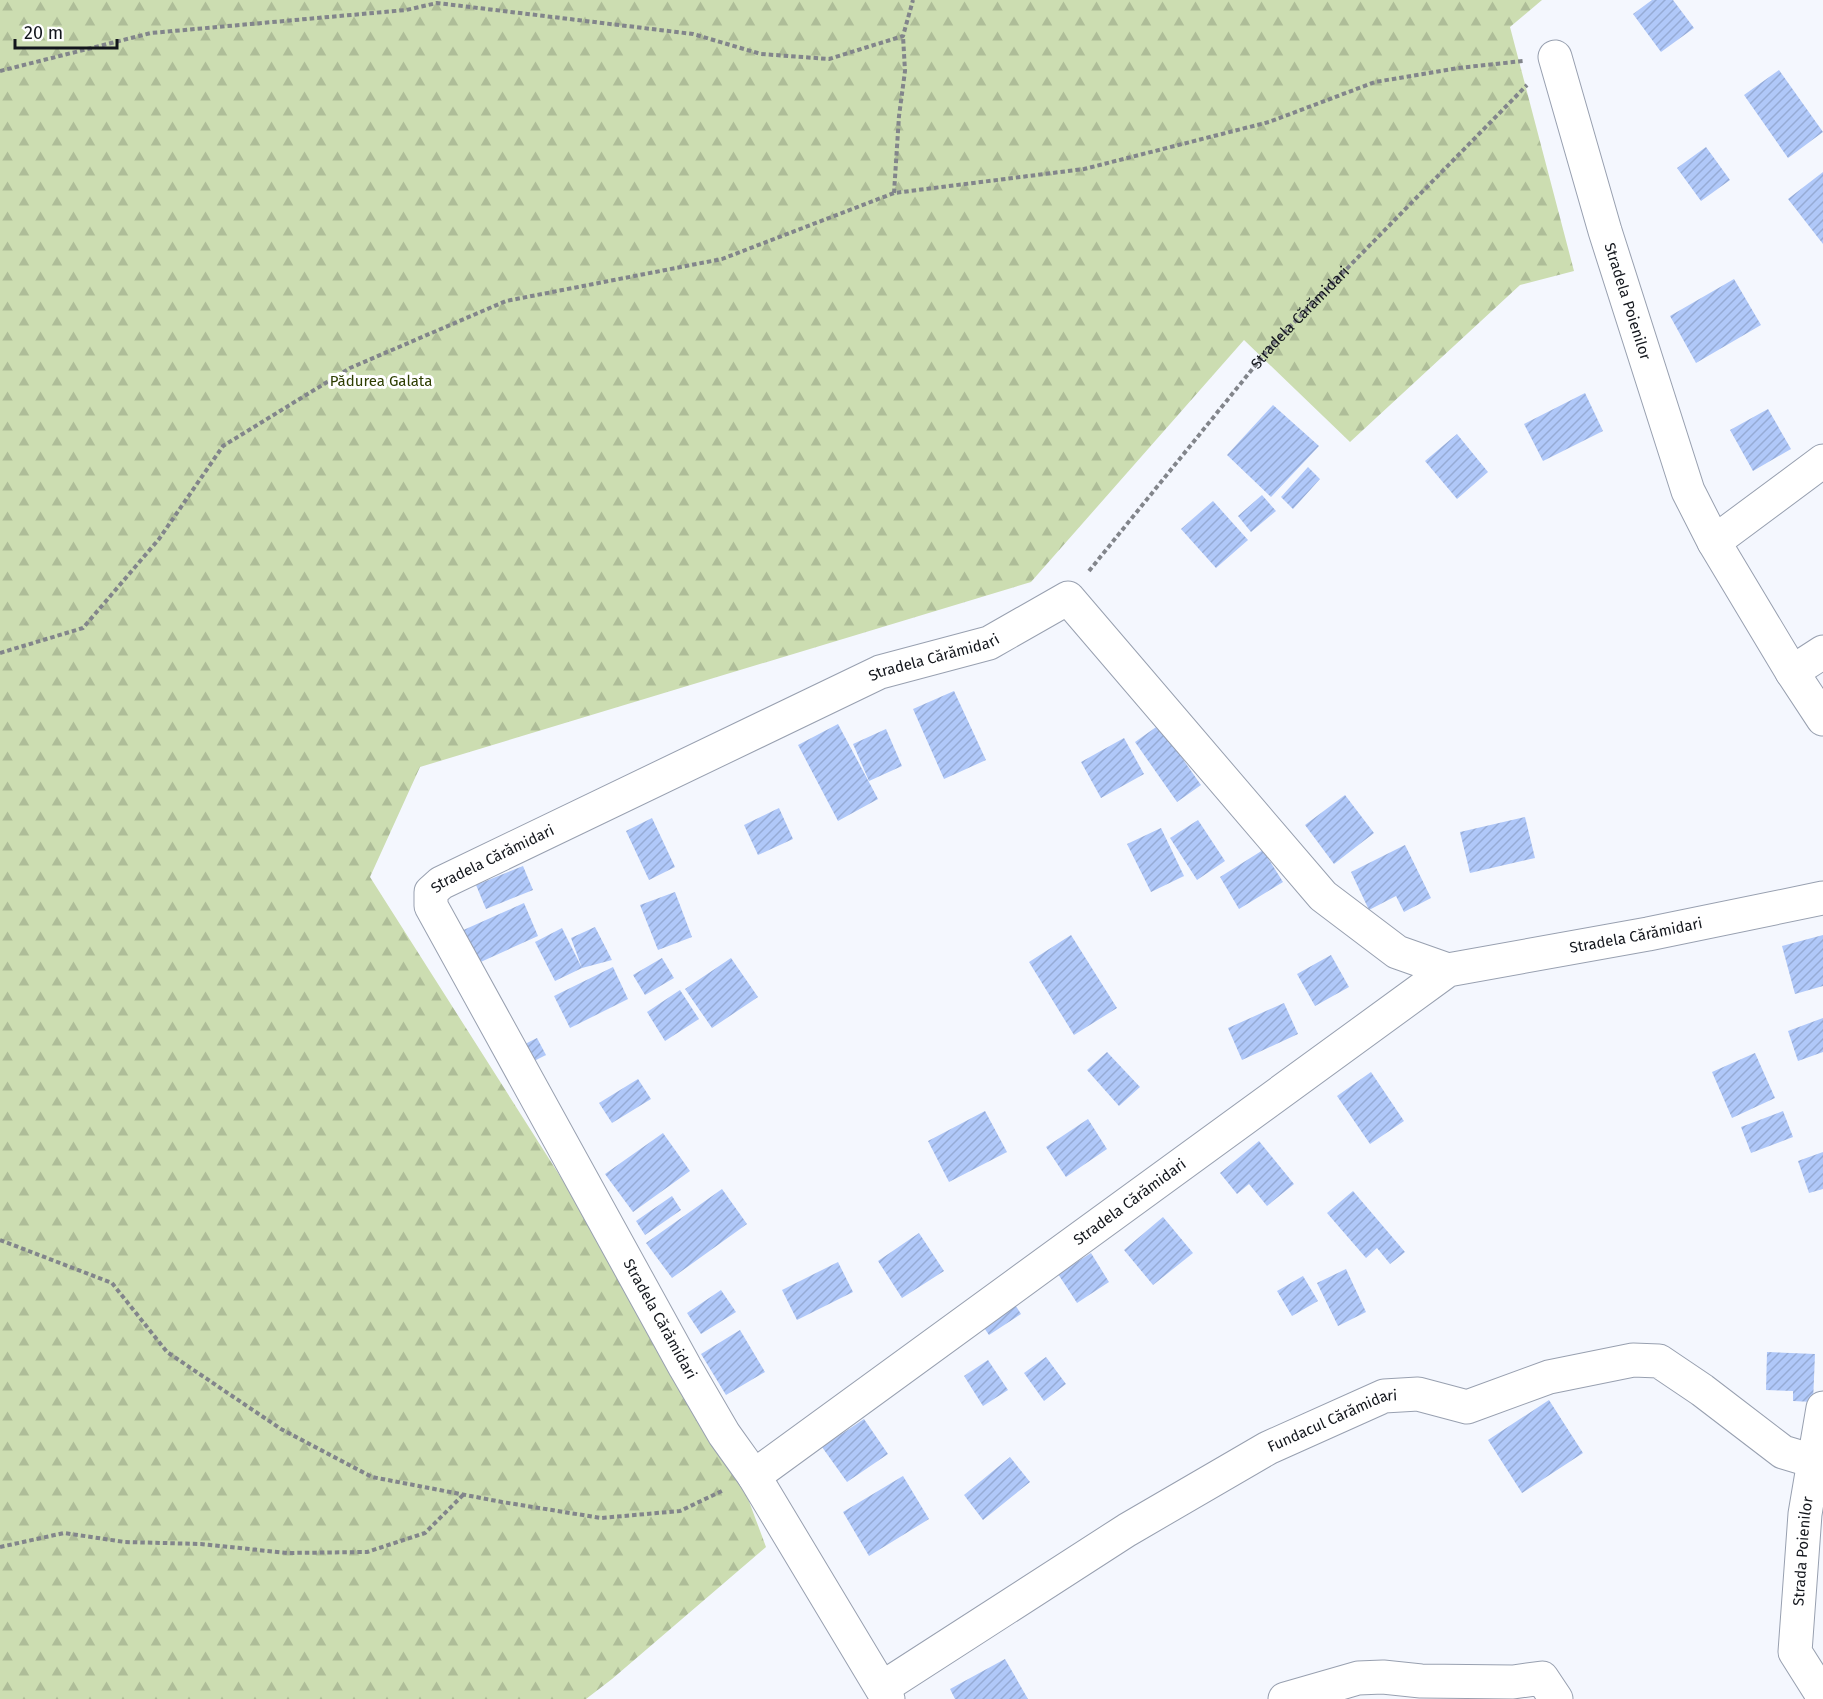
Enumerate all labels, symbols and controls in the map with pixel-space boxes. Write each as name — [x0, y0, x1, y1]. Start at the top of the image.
scale bar — [15, 12, 117, 50]
text: 20 m — [24, 22, 63, 44]
street label: Stradela Poienilor — [1600, 241, 1655, 363]
street label: Stradela Cărămidari — [1247, 263, 1353, 373]
park label: Pădurea Galata — [330, 372, 432, 390]
street label: Stradela Cărămidari — [866, 630, 1003, 685]
street label: Stradela Cărămidari — [427, 821, 557, 897]
street label: Stradela Cărămidari — [1568, 914, 1704, 957]
street label: Stradela Cărămidari — [1070, 1155, 1190, 1249]
street label: Stradela Cărămidari — [619, 1256, 701, 1382]
street label: Fundacul Cărămidari — [1265, 1386, 1398, 1456]
street label: Strada Poienilor — [1789, 1495, 1817, 1606]

